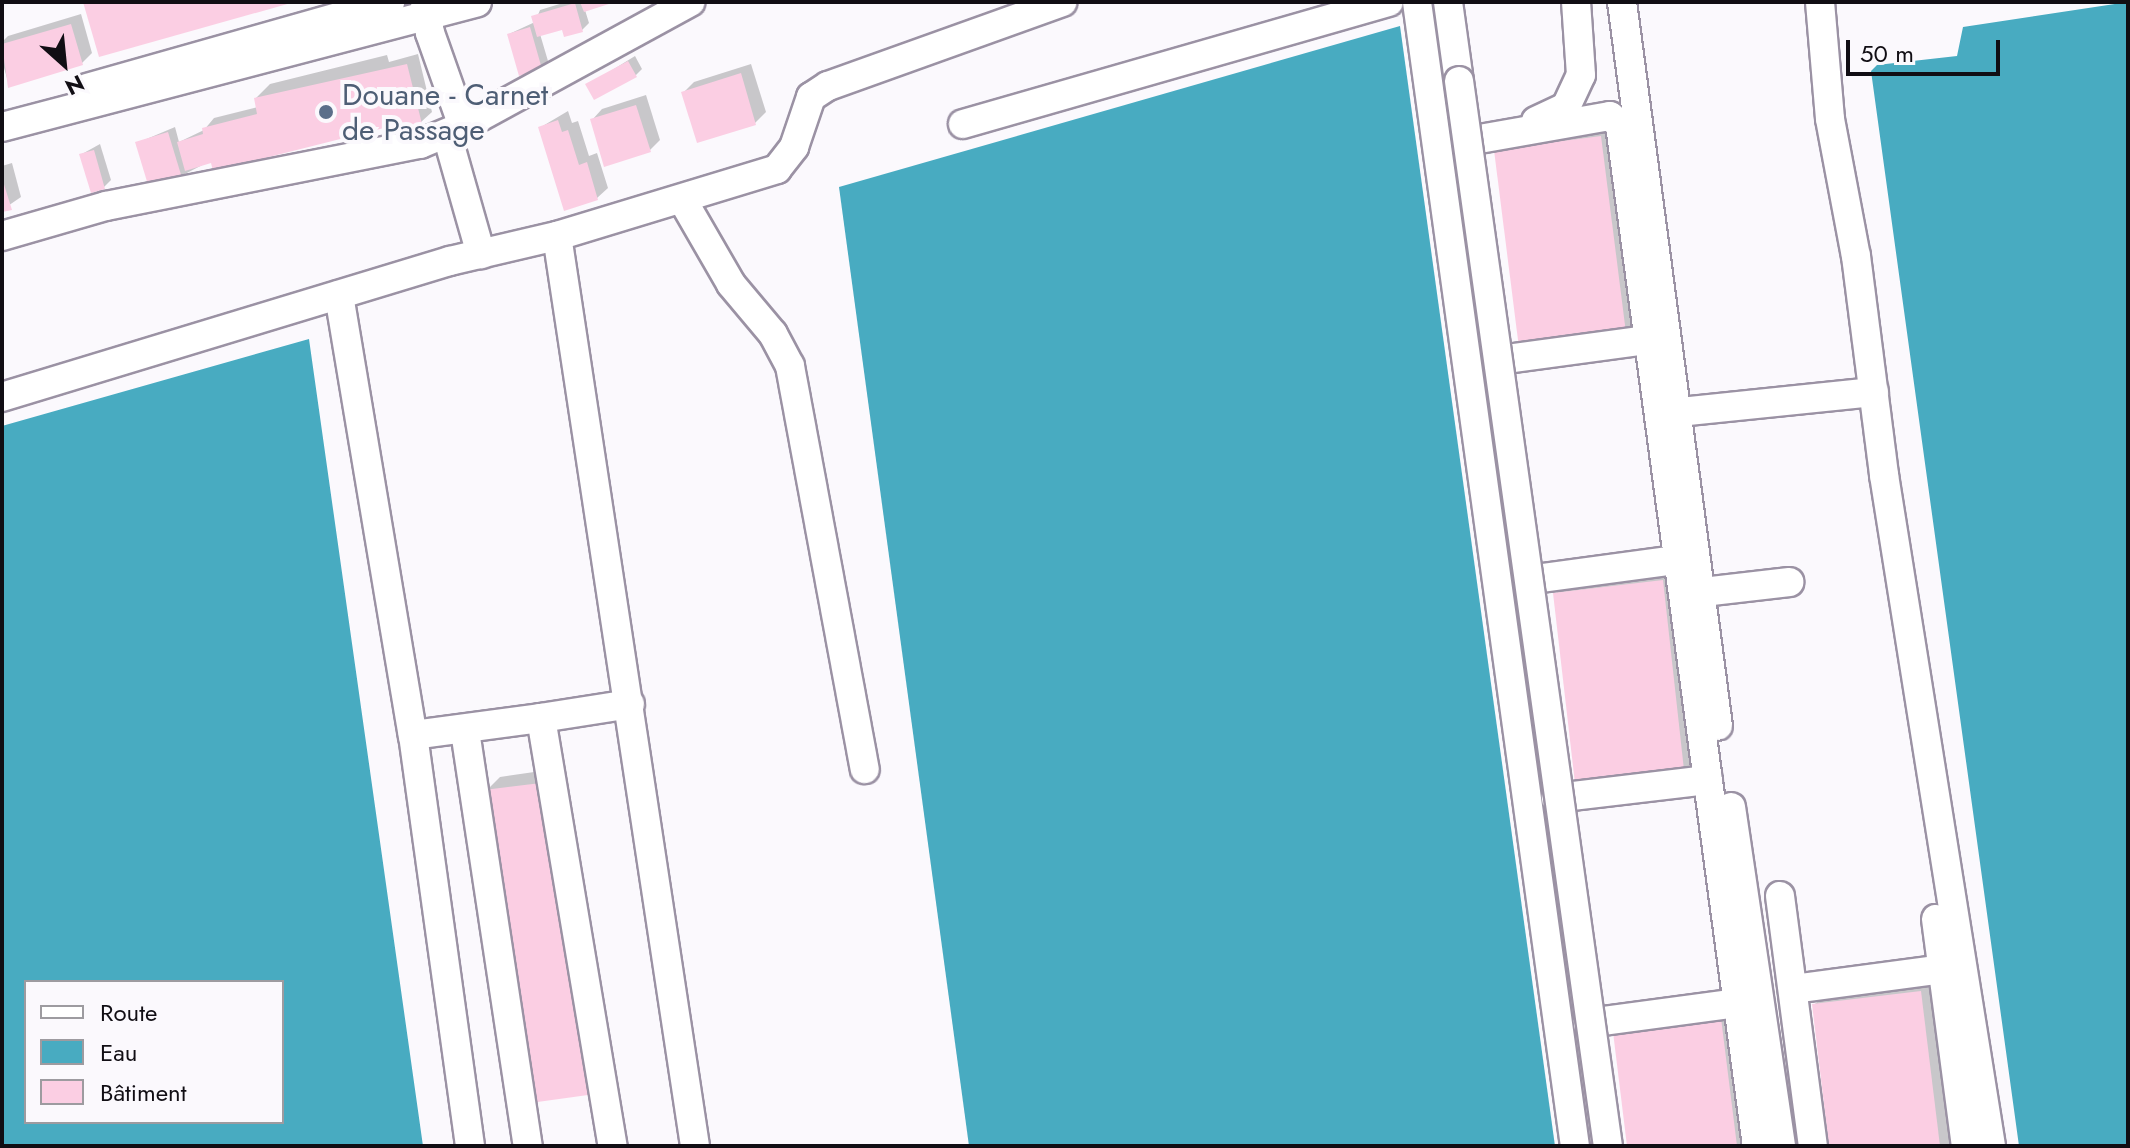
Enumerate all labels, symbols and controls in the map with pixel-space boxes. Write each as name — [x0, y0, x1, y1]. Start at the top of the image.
north arrow — [24, 24, 104, 104]
scale bar — [1850, 24, 2004, 74]
text: 50 m — [1860, 36, 1914, 71]
text: N — [60, 67, 90, 104]
place label: Douane - Carnet de Passage — [342, 77, 548, 148]
marker: Douane - Carnet de Passage — [317, 103, 335, 121]
legend — [24, 980, 284, 1124]
text: Route — [100, 995, 157, 1030]
text: Eau — [100, 1035, 137, 1070]
text: Bâtiment — [100, 1075, 186, 1110]

